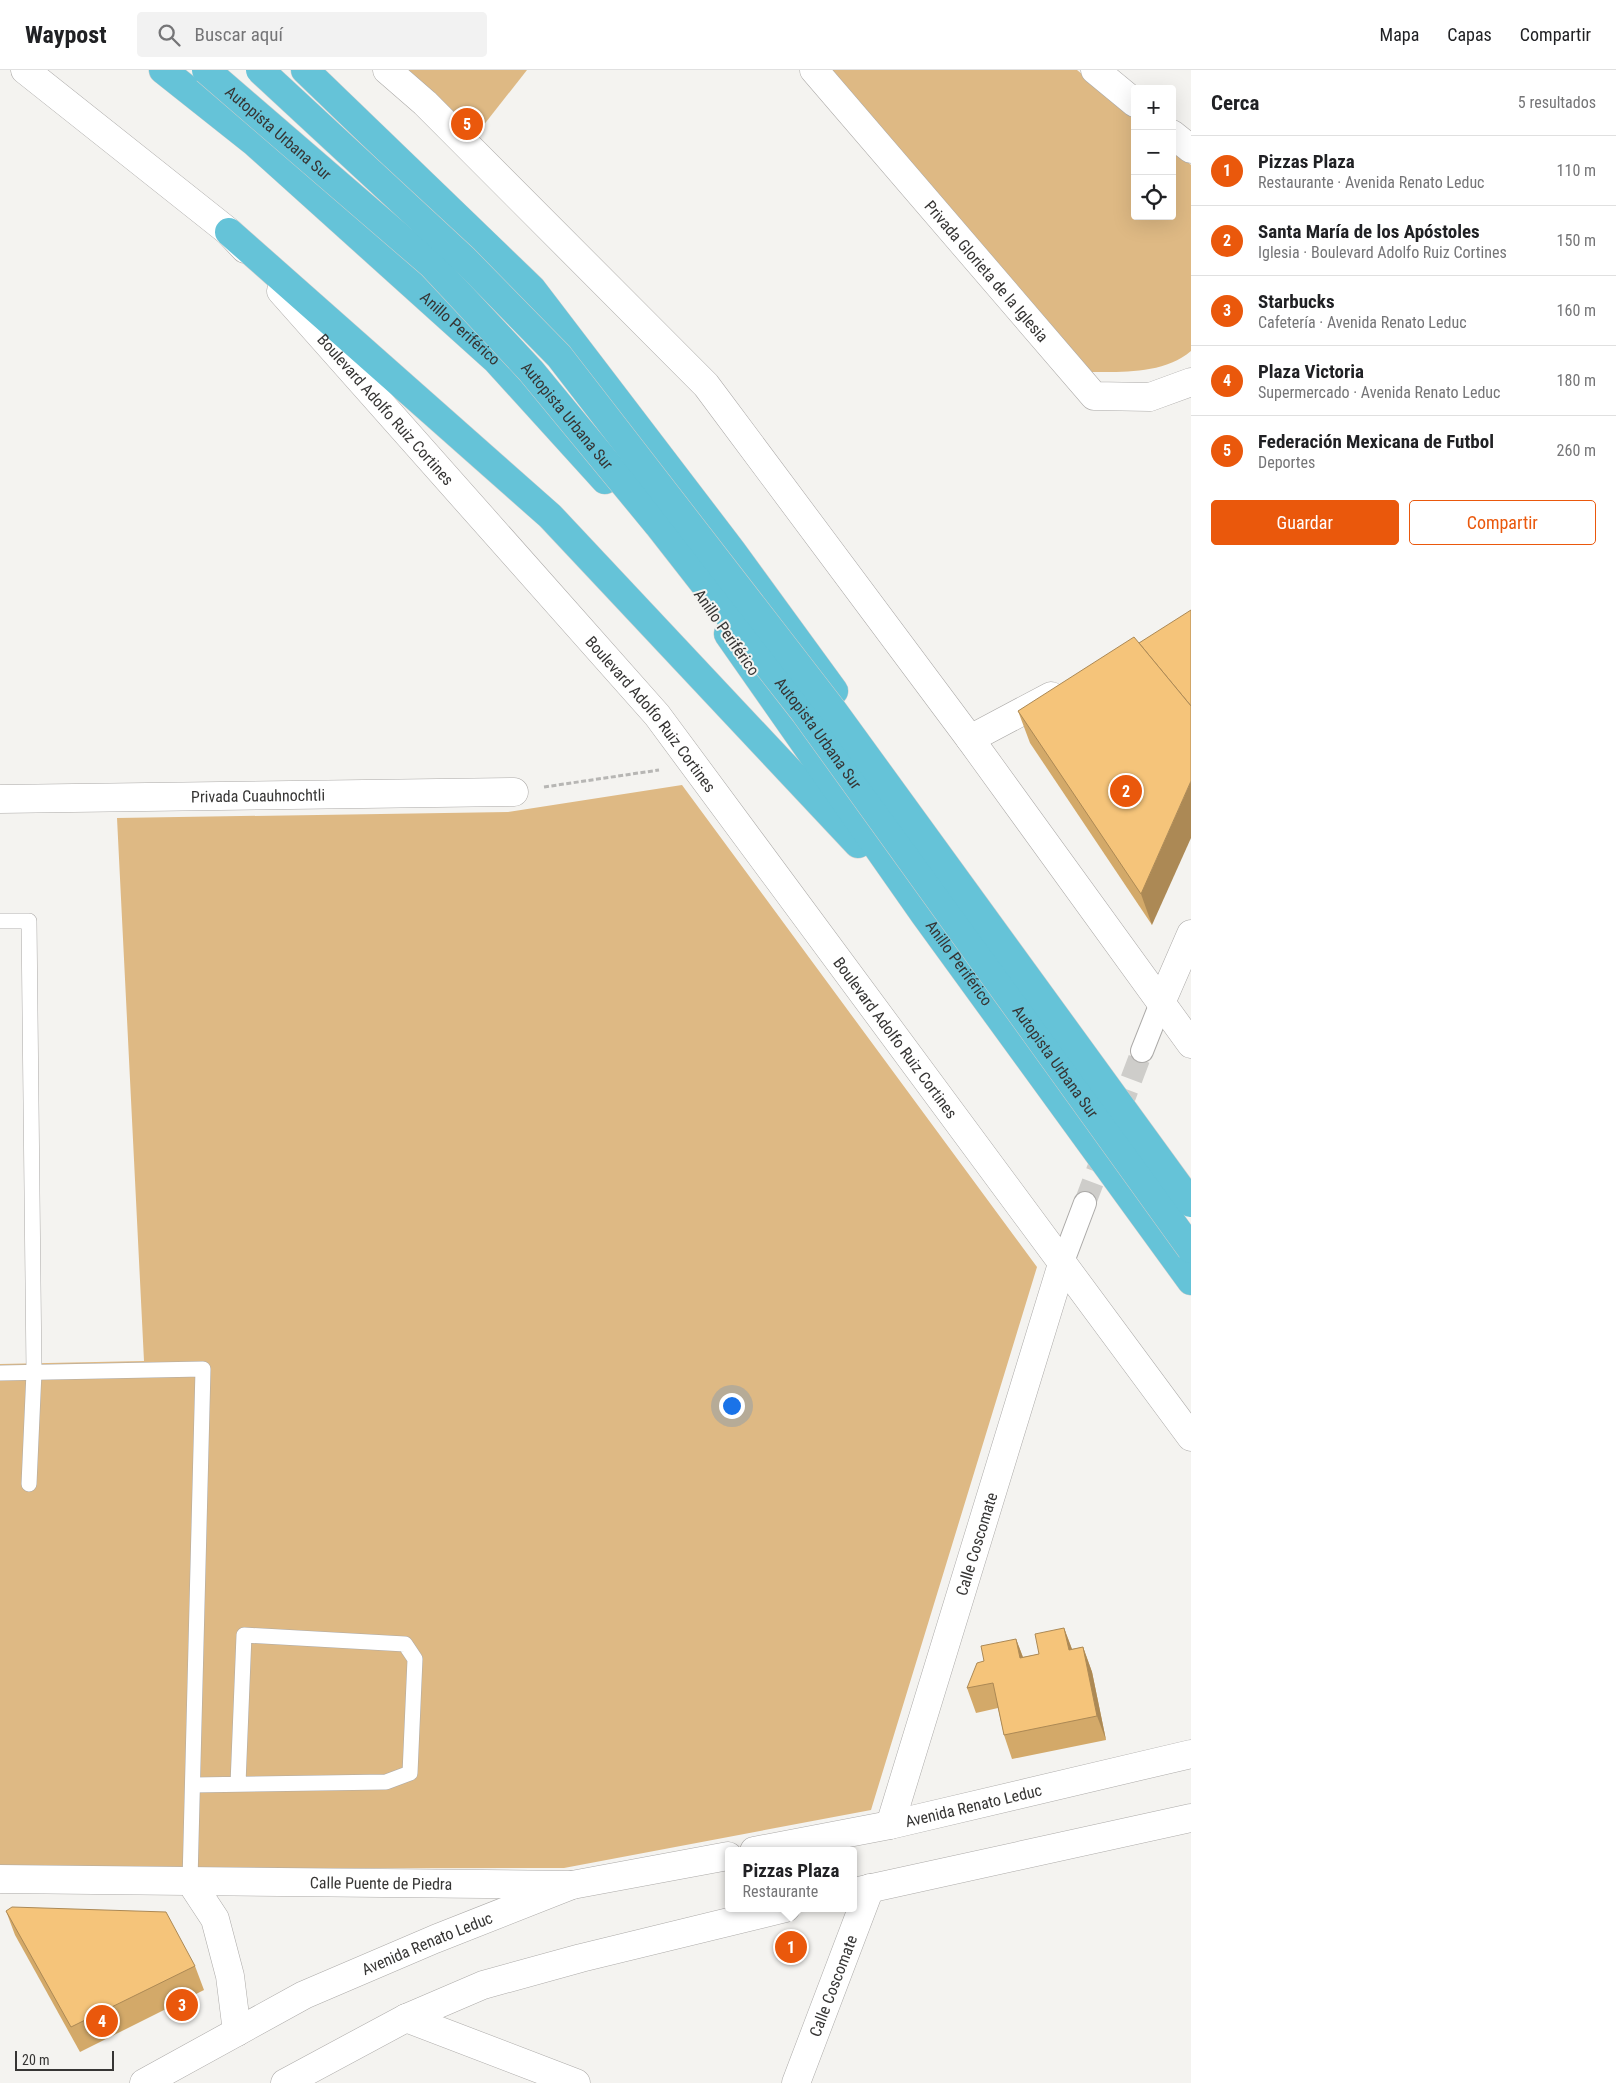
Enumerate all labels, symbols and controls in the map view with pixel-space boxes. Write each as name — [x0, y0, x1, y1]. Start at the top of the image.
search box — [137, 12, 487, 57]
text: Waypost — [25, 21, 107, 49]
icon: search — [155, 21, 183, 49]
text: Buscar aquí — [195, 23, 283, 46]
text: Mapa — [1380, 24, 1419, 45]
text: Capas — [1447, 24, 1492, 45]
text: Compartir — [1520, 24, 1591, 45]
street label: Autopista Urbana Sur — [221, 82, 335, 184]
map controls — [1131, 85, 1176, 220]
button: + — [1131, 85, 1176, 130]
text: Cerca — [1211, 91, 1259, 115]
text: 5 resultados — [1518, 93, 1596, 112]
pin: 5 — [451, 105, 483, 143]
button: − — [1131, 130, 1176, 175]
text: Pizzas Plaza — [1258, 150, 1355, 173]
text: 1 — [1223, 161, 1231, 180]
text: 110 m — [1557, 161, 1596, 180]
text: Restaurante · Avenida Renato Leduc — [1258, 173, 1485, 192]
button: locate — [1131, 175, 1176, 220]
street label: Privada Glorieta de la Iglesia — [920, 197, 1052, 346]
text: Santa María de los Apóstoles — [1258, 220, 1480, 243]
text: 2 — [1223, 231, 1231, 250]
text: 150 m — [1557, 231, 1596, 250]
text: Iglesia · Boulevard Adolfo Ruiz Cortines — [1258, 243, 1507, 262]
street label: Anillo Periférico — [416, 288, 504, 369]
text: Starbucks — [1258, 290, 1335, 313]
text: 3 — [1223, 301, 1231, 320]
text: 160 m — [1557, 301, 1596, 320]
text: Cafetería · Avenida Renato Leduc — [1258, 313, 1467, 332]
street label: Boulevard Adolfo Ruiz Cortines — [313, 330, 458, 489]
street label: Autopista Urbana Sur — [517, 358, 617, 473]
text: Plaza Victoria — [1258, 360, 1364, 383]
text: 4 — [1223, 371, 1231, 390]
text: 180 m — [1557, 371, 1596, 390]
text: Supermercado · Avenida Renato Leduc — [1258, 383, 1500, 402]
text: Federación Mexicana de Futbol — [1258, 430, 1494, 453]
text: 5 — [1223, 441, 1231, 460]
text: 260 m — [1557, 441, 1596, 460]
text: Deportes — [1258, 453, 1315, 472]
button: Guardar — [1211, 500, 1399, 545]
button: Compartir — [1409, 500, 1596, 545]
street label: Anillo Periférico — [690, 586, 763, 679]
street label: Boulevard Adolfo Ruiz Cortines — [581, 632, 720, 796]
street label: Autopista Urbana Sur — [771, 674, 866, 793]
pin: 2 — [1110, 772, 1142, 810]
street label: Privada Cuauhnochtli — [191, 786, 325, 806]
street label: Anillo Periférico — [922, 917, 996, 1009]
street label: Boulevard Adolfo Ruiz Cortines — [829, 954, 961, 1122]
street label: Autopista Urbana Sur — [1009, 1002, 1102, 1122]
your location — [719, 1393, 745, 1419]
street label: Calle Coscomate — [952, 1490, 1001, 1598]
street label: Avenida Renato Leduc — [903, 1781, 1044, 1831]
popup — [725, 1847, 857, 1912]
text: Pizzas Plaza — [743, 1859, 839, 1882]
street label: Calle Puente de Piedra — [310, 1873, 452, 1894]
text: Restaurante — [743, 1882, 818, 1901]
street label: Avenida Renato Leduc — [359, 1908, 495, 1979]
pin: 1 — [775, 1928, 807, 1966]
street label: Calle Coscomate — [805, 1933, 861, 2039]
pin: 3 — [166, 1986, 198, 2024]
pin: 4 — [86, 2002, 118, 2040]
scale bar — [15, 2048, 114, 2071]
text: 20 m — [22, 2052, 50, 2068]

